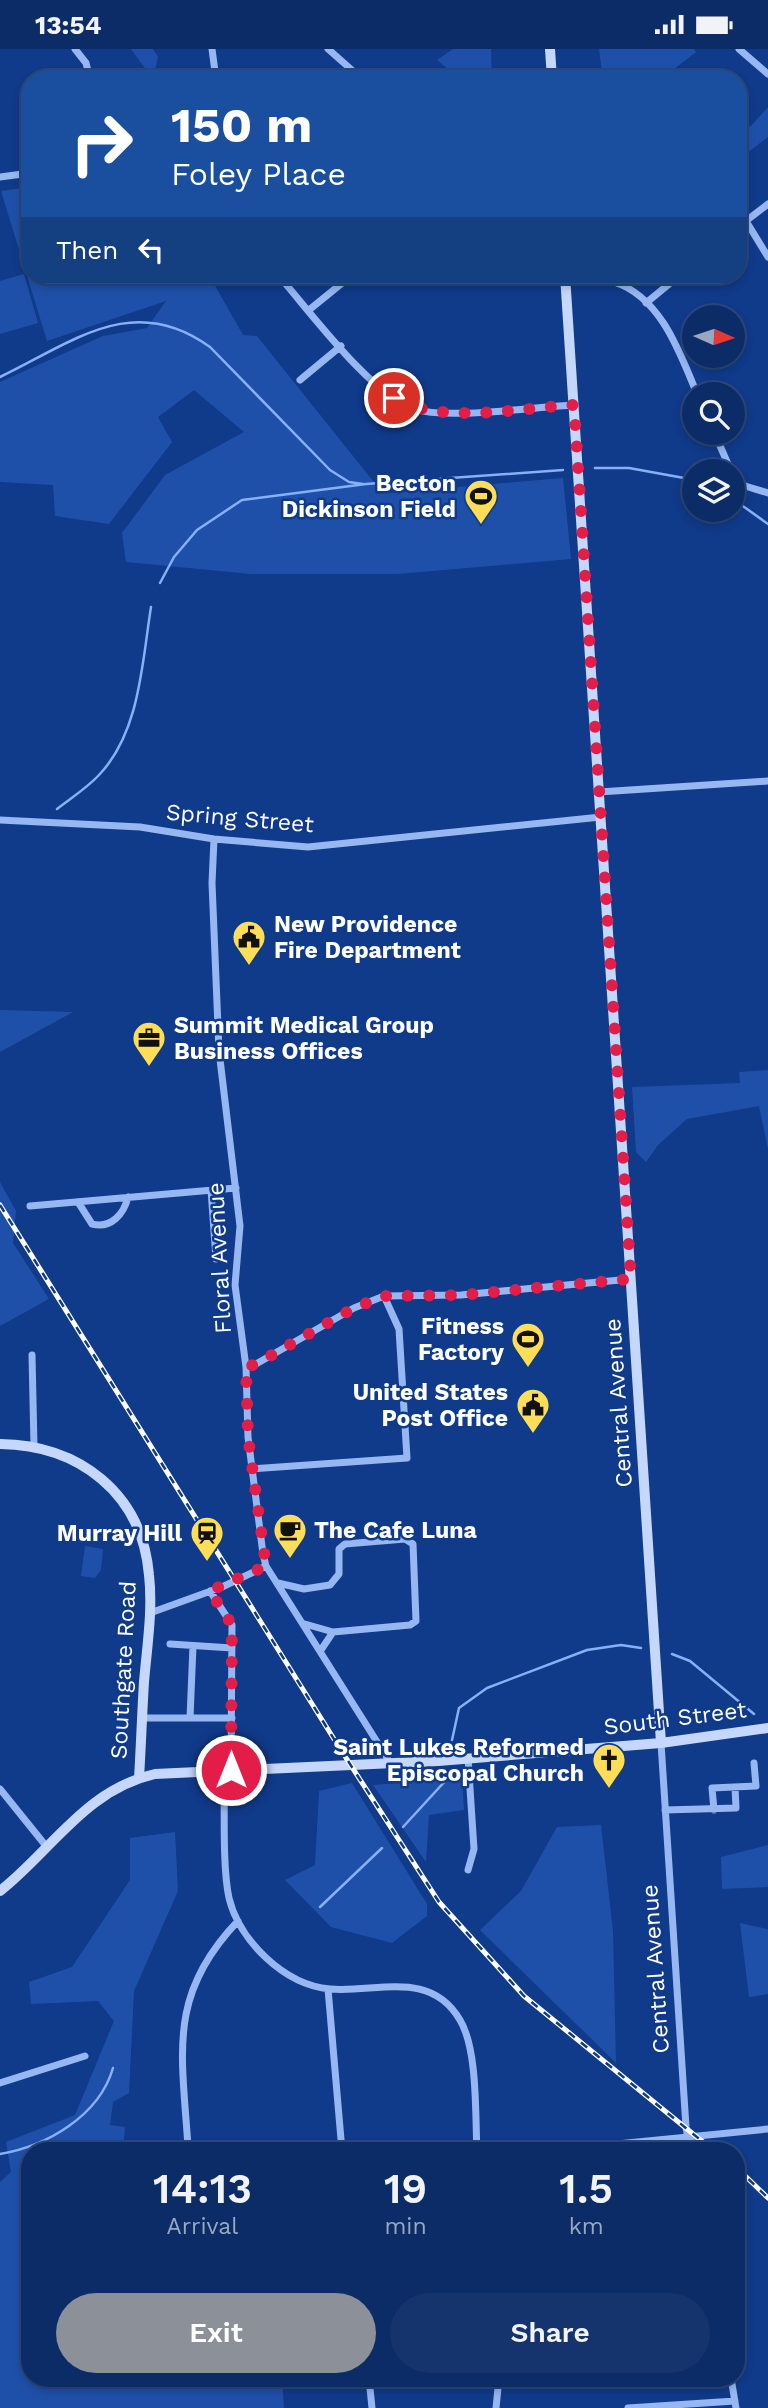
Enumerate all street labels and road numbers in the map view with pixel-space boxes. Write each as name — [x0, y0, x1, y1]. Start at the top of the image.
street label: Spring Street — [165, 799, 315, 838]
street label: Floral Avenue — [202, 1182, 237, 1334]
street label: Central Avenue — [599, 1318, 638, 1488]
street label: Southgate Road — [105, 1580, 142, 1760]
street label: South Street — [602, 1696, 748, 1741]
street label: Central Avenue — [636, 1884, 675, 2054]

